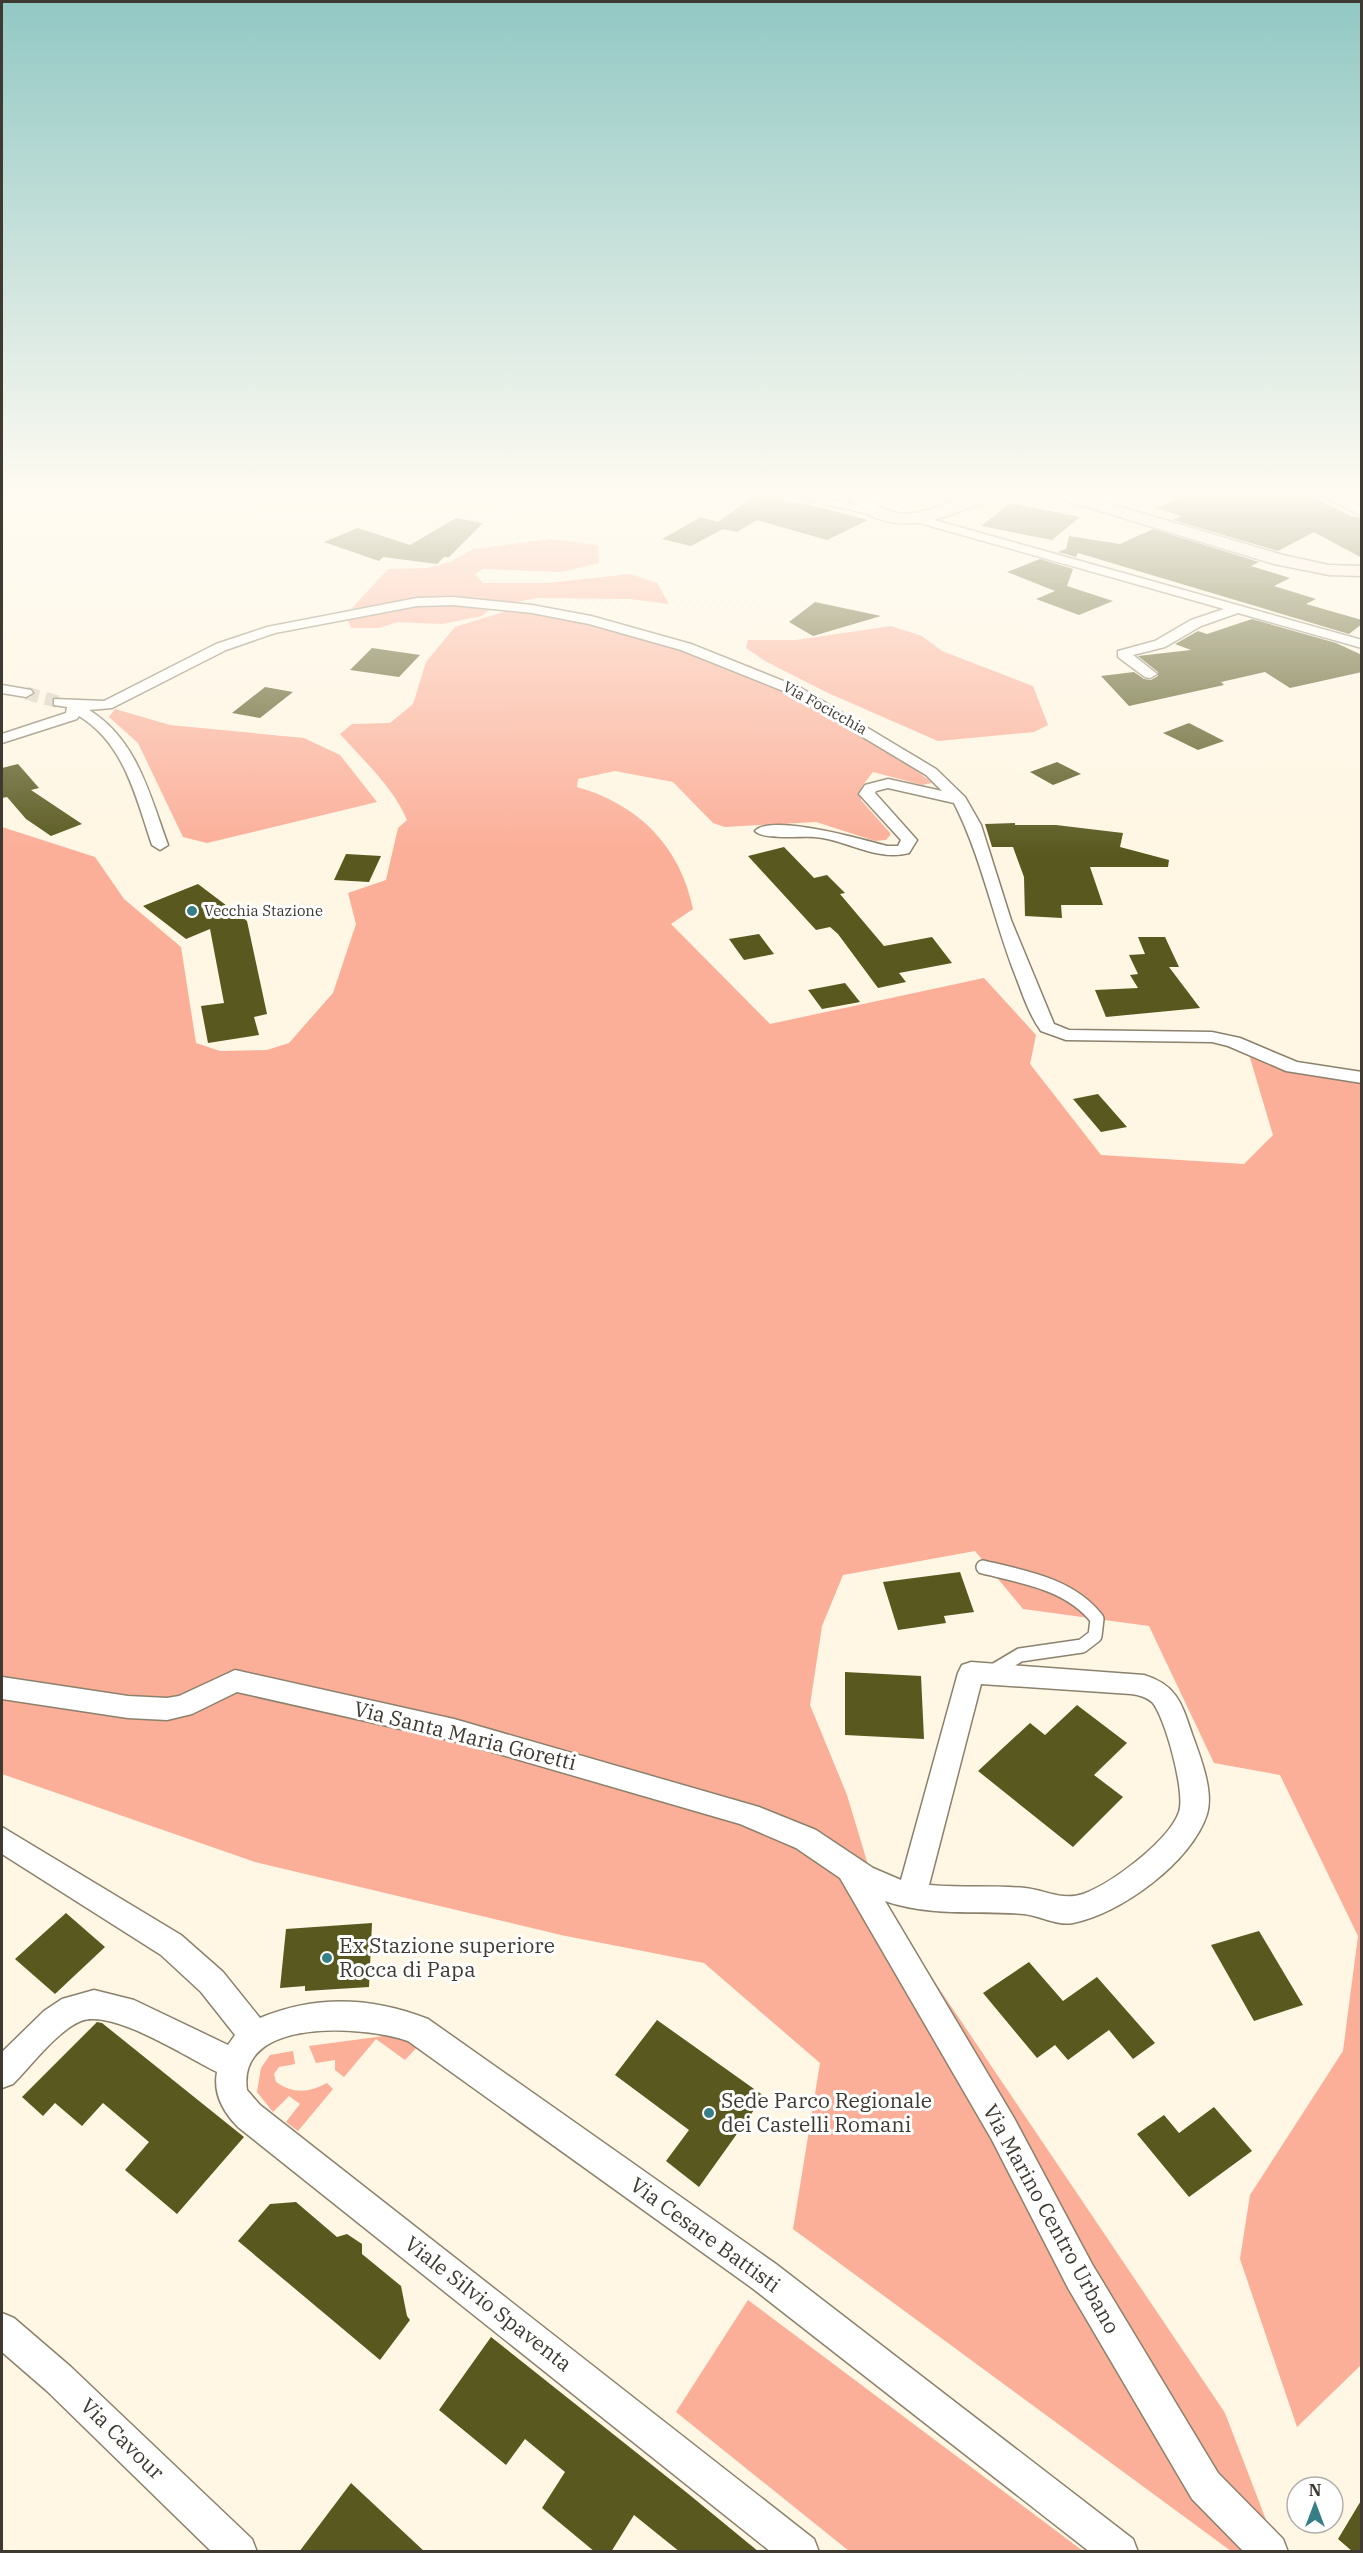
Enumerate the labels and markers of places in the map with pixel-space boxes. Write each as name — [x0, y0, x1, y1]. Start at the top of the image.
place label: Vecchia Stazione — [204, 901, 323, 920]
marker: Vecchia Stazione — [185, 904, 199, 918]
place label: Ex Stazione superiore Rocca di Papa — [339, 1931, 555, 1983]
marker: Ex Stazione superiore Rocca di Papa — [320, 1951, 334, 1965]
place label: Sede Parco Regionale dei Castelli Romani — [721, 2086, 932, 2138]
marker: Sede Parco Regionale dei Castelli Romani — [702, 2106, 716, 2120]

